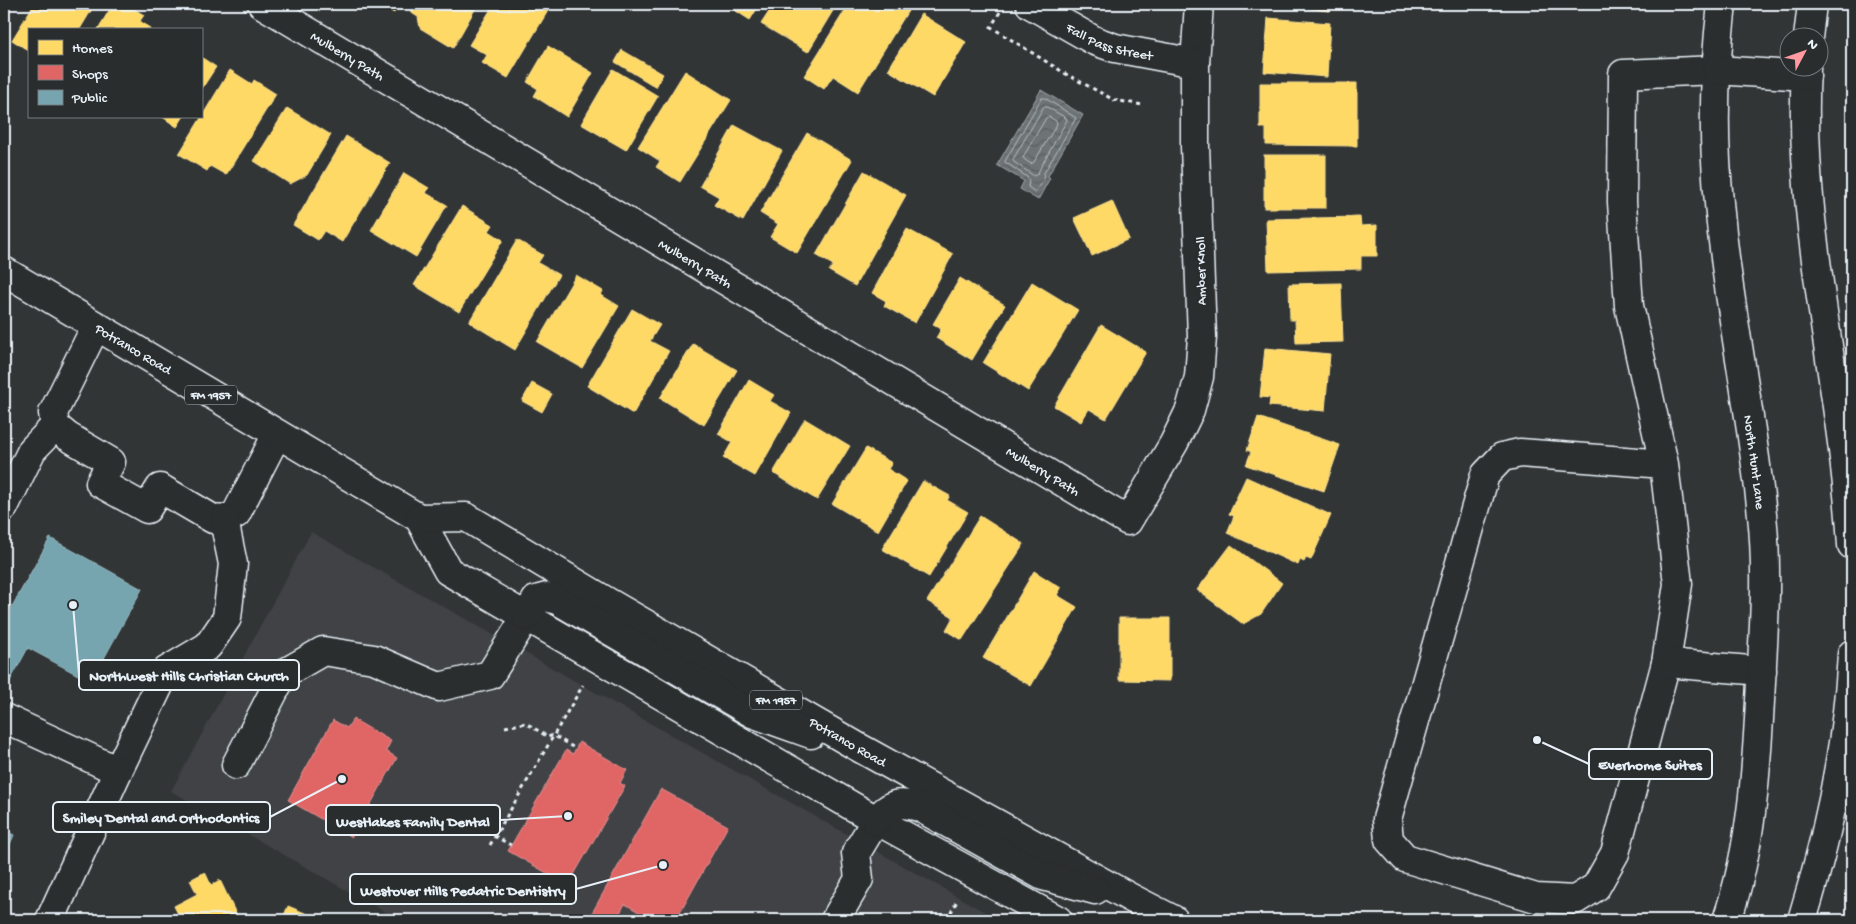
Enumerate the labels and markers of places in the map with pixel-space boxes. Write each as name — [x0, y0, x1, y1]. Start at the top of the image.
callout: Northwest Hills Christian Church — [79, 660, 299, 690]
callout: Everhome Suites — [1589, 749, 1712, 779]
callout: Smiley Dental and Orthodontics — [53, 802, 270, 832]
callout: Westlakes Family Dental — [326, 805, 500, 835]
callout: Westover Hills Pedatric Dentistry — [350, 874, 576, 904]

